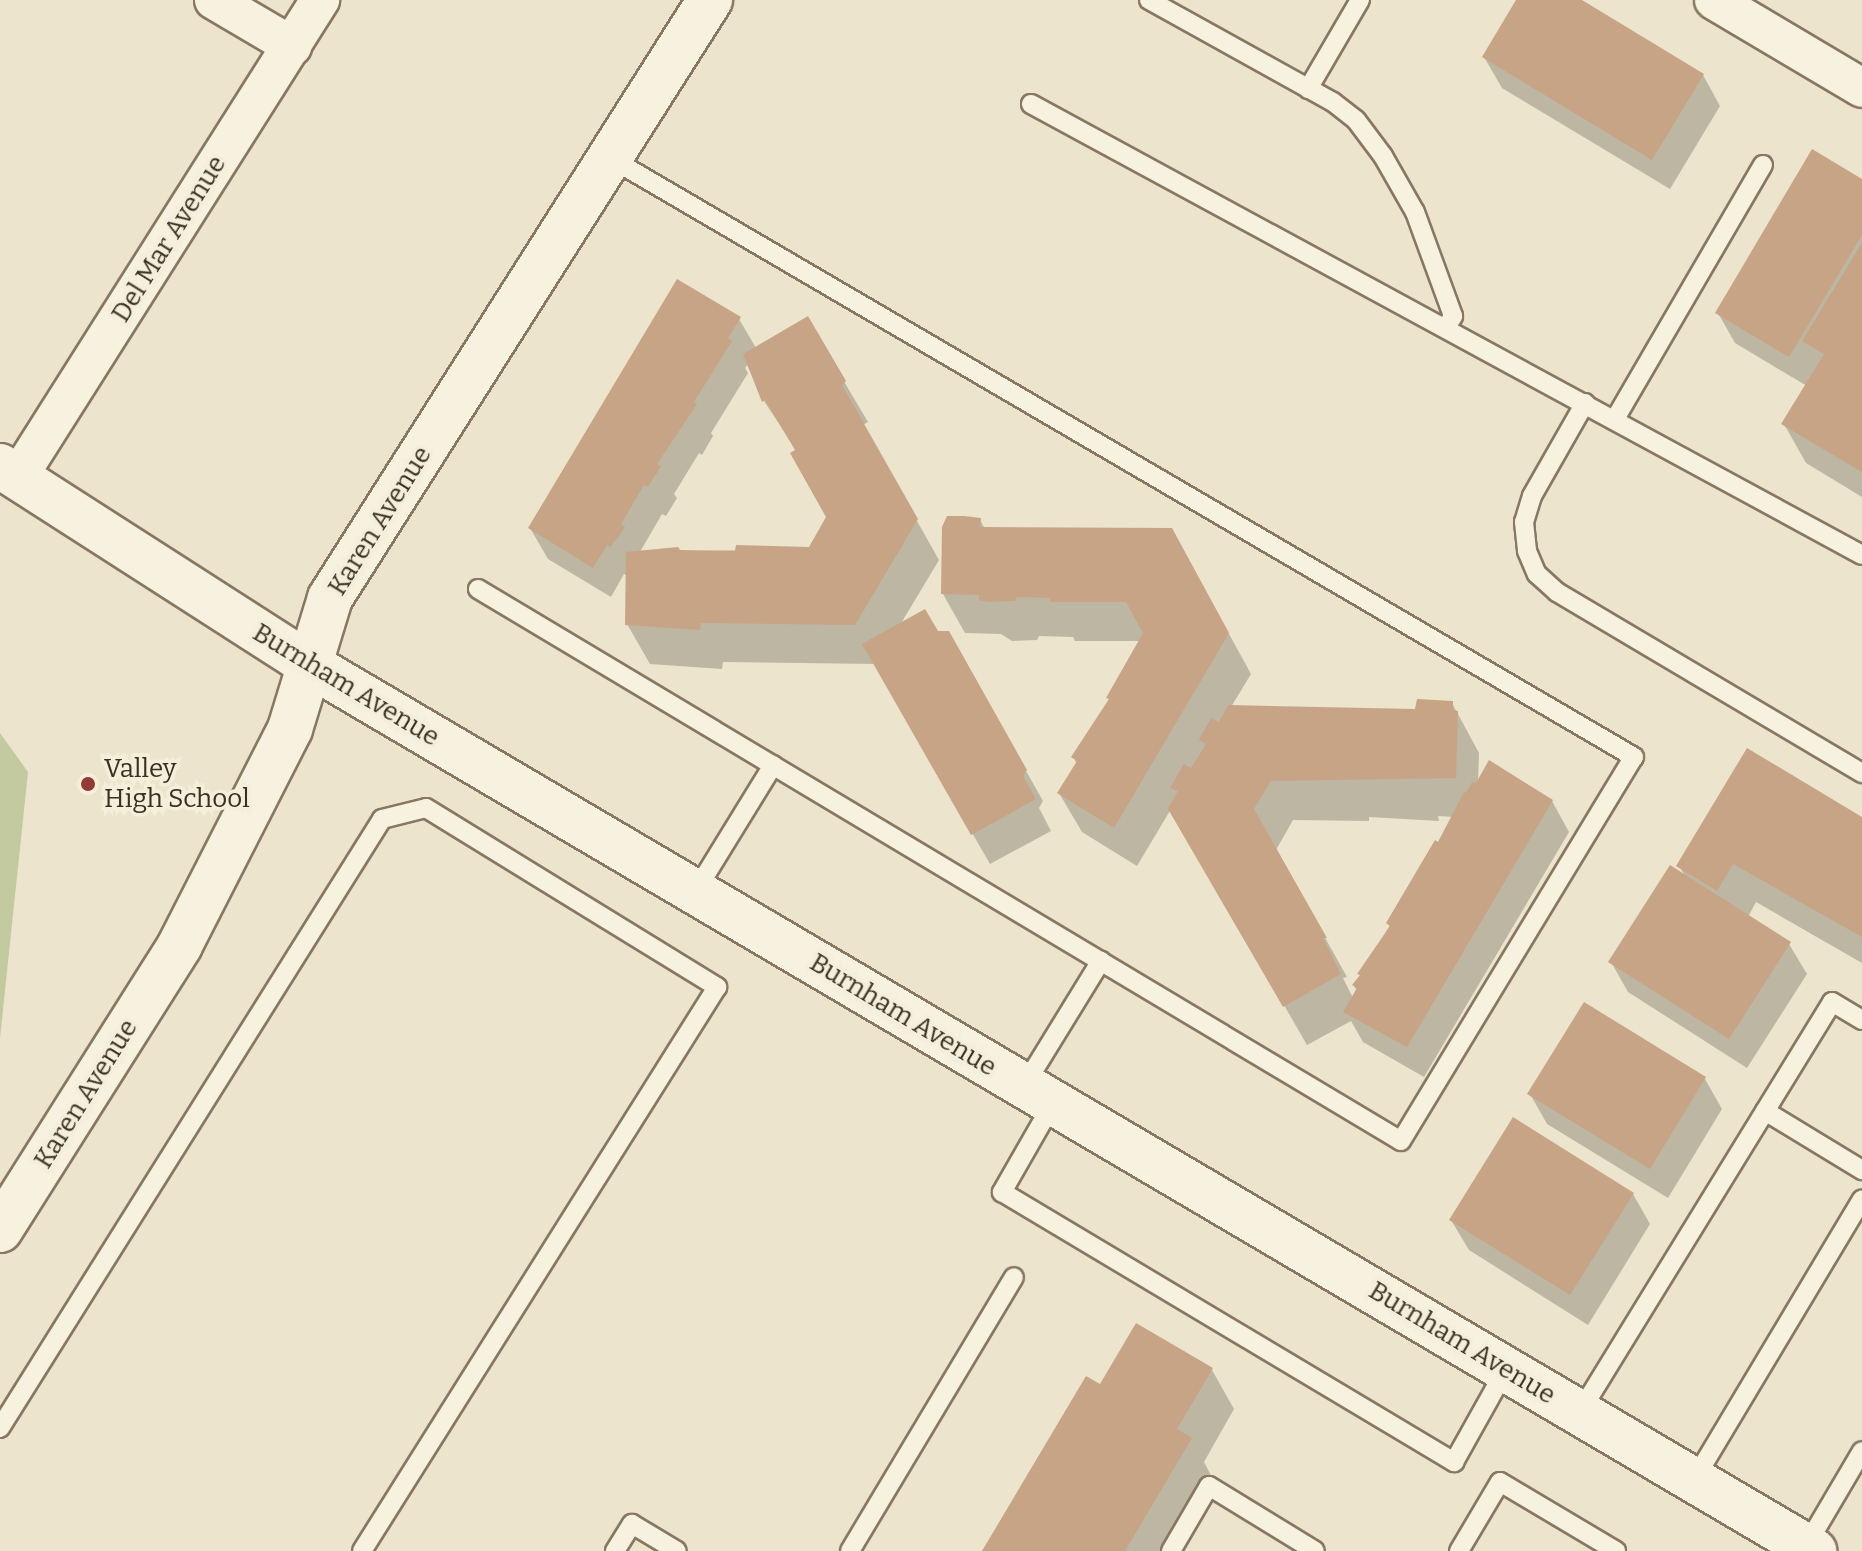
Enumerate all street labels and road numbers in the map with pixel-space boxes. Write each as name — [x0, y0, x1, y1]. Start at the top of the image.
street label: Del Mar Avenue — [105, 150, 233, 328]
street label: Karen Avenue — [322, 441, 438, 601]
street label: Burnham Avenue — [247, 617, 445, 753]
street label: Burnham Avenue — [804, 947, 1002, 1083]
street label: Karen Avenue — [28, 1014, 144, 1174]
street label: Burnham Avenue — [1363, 1275, 1561, 1411]

